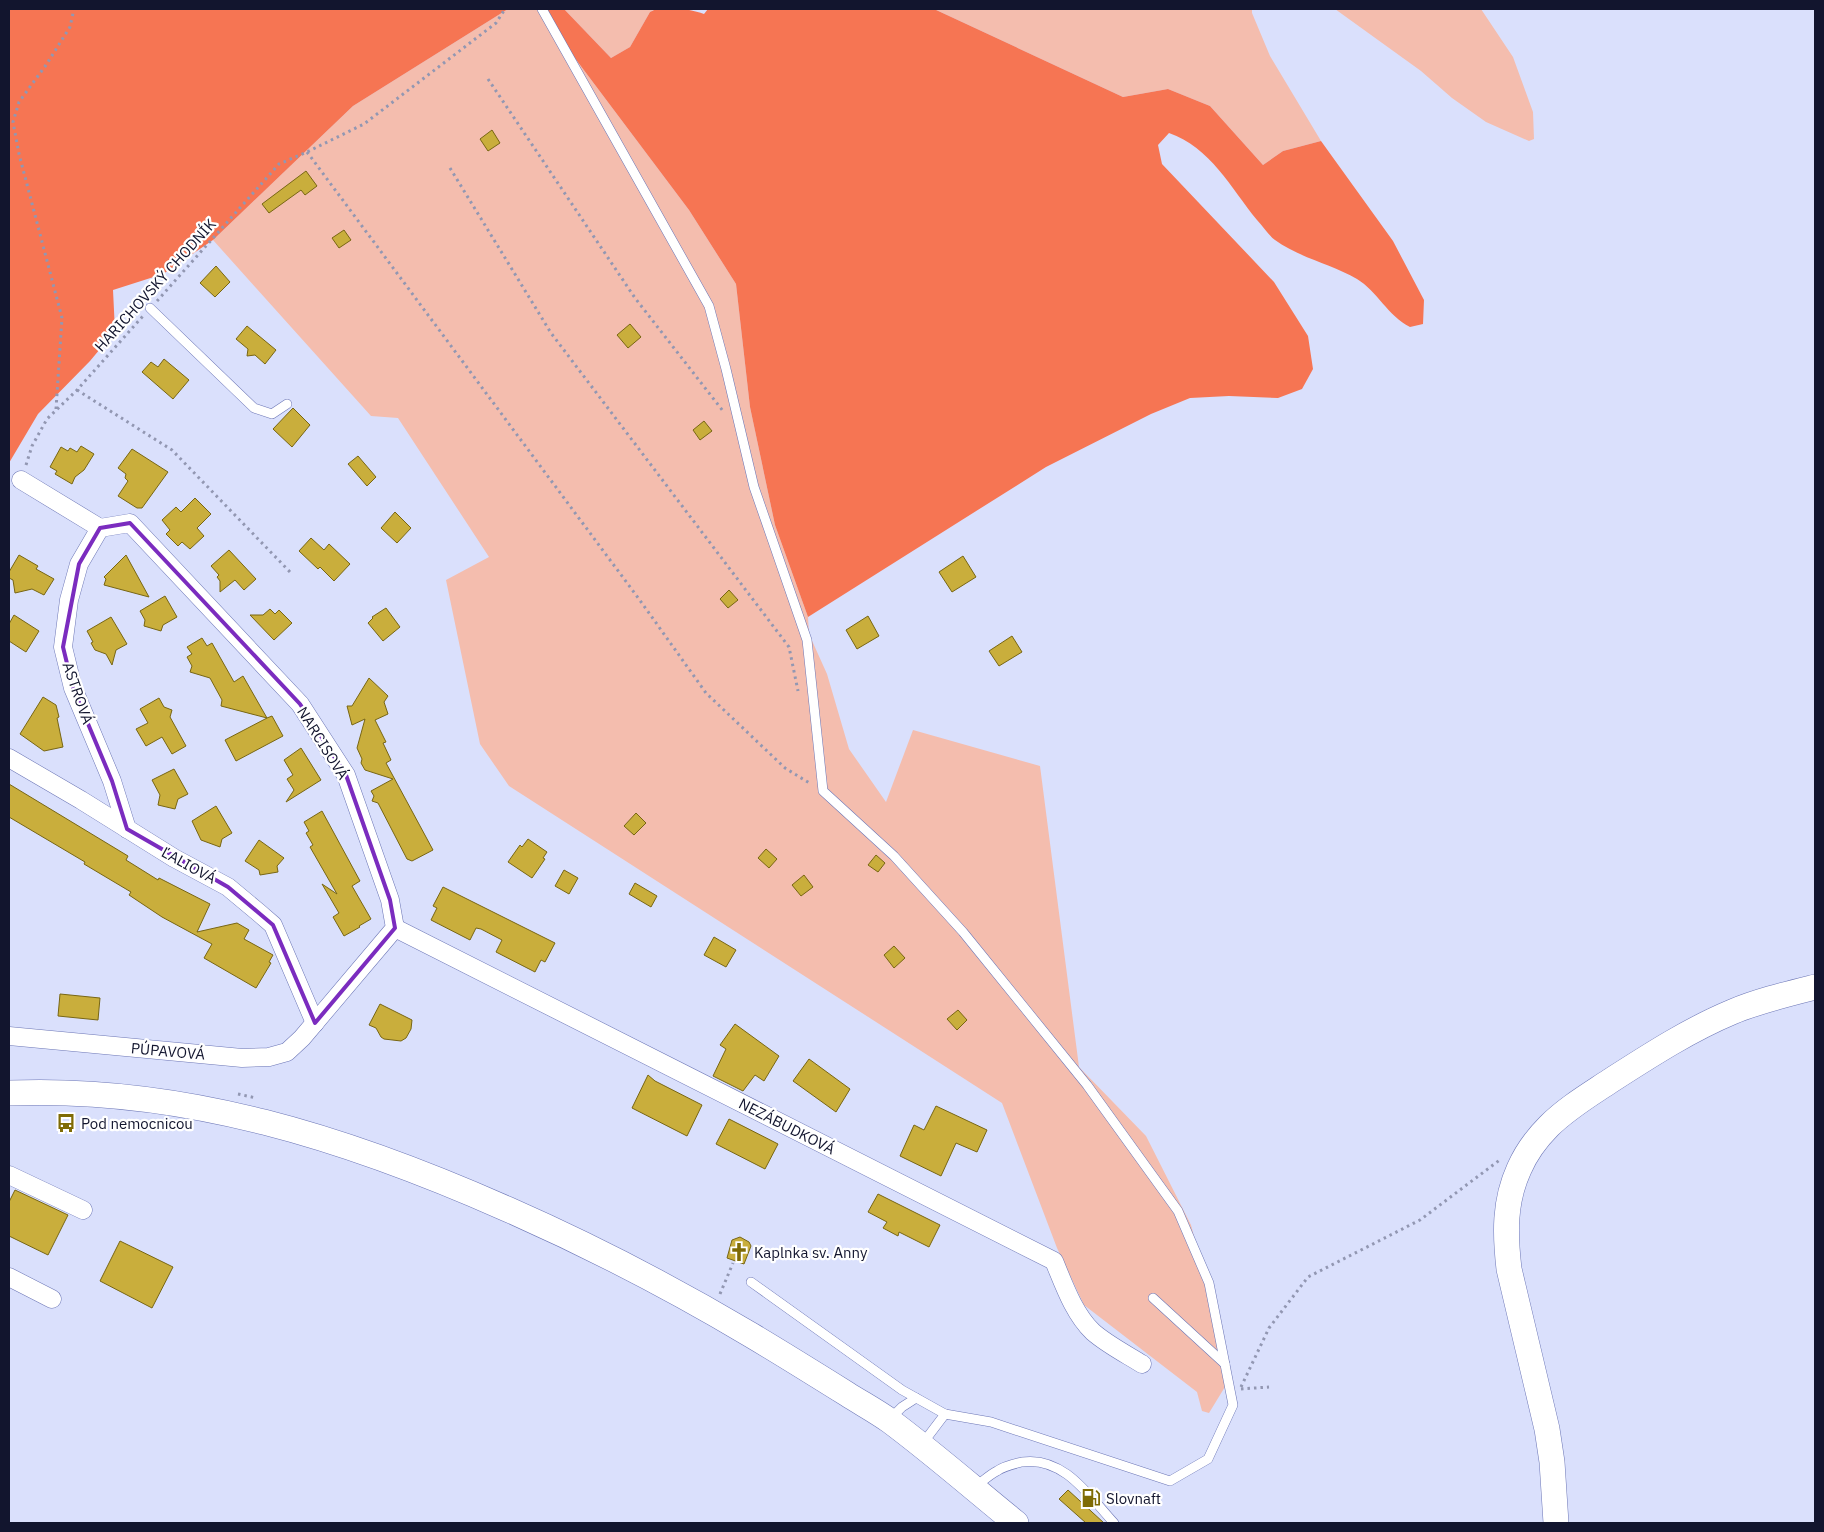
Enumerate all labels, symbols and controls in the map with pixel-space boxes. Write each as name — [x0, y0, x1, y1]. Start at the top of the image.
street label: HARICHOVSKÝ CHODNÍK — [90, 214, 220, 355]
street label: ASTROVÁ — [58, 659, 98, 727]
street label: NARCISOVÁ — [293, 703, 353, 783]
street label: ĽALIOVÁ — [158, 842, 220, 888]
street label: PÚPAVOVÁ — [130, 1038, 206, 1064]
street label: NEZÁBUDKOVÁ — [736, 1094, 839, 1159]
bus stop icon: Pod nemocnicou — [55, 1112, 77, 1134]
place label: Pod nemocnicou — [81, 1114, 193, 1133]
church icon: Kaplnka sv. Anny — [728, 1241, 750, 1263]
place label: Kaplnka sv. Anny — [754, 1243, 868, 1262]
fuel station icon: Slovnaft — [1080, 1487, 1102, 1509]
place label: Slovnaft — [1106, 1489, 1161, 1508]

